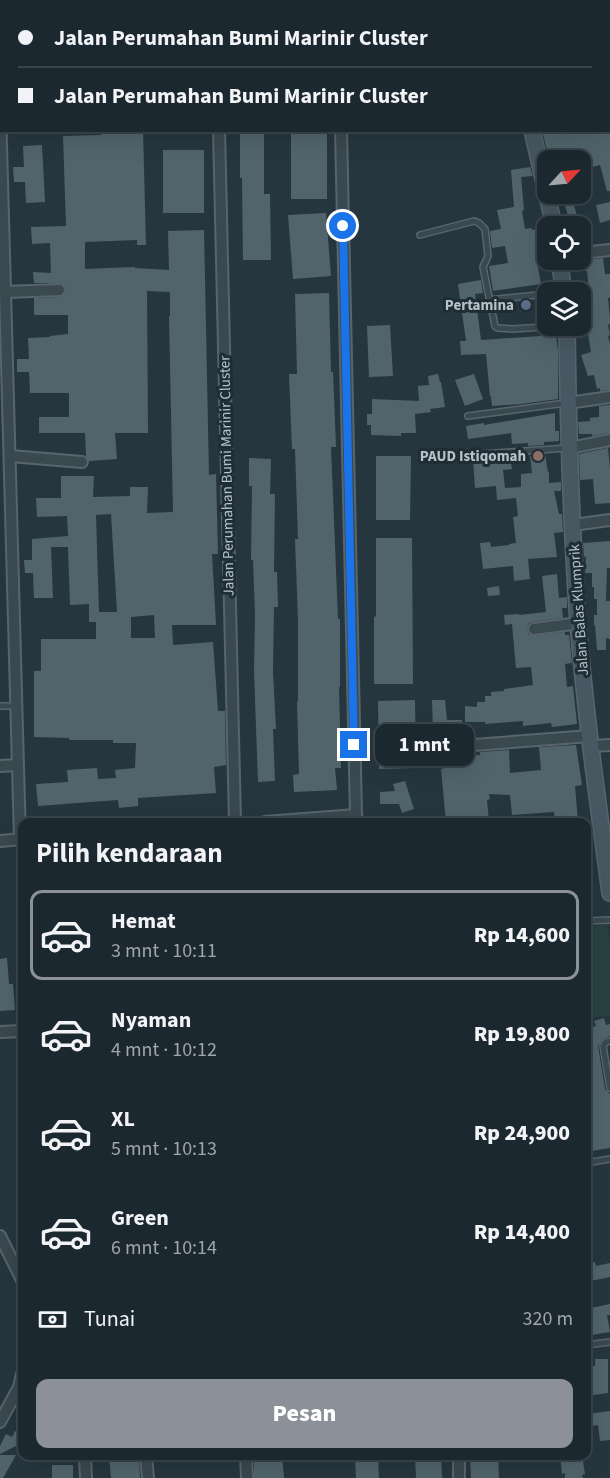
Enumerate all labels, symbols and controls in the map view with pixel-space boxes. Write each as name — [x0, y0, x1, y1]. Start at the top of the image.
text: Jalan Perumahan Bumi Marinir Cluster — [54, 22, 428, 54]
text: Jalan Perumahan Bumi Marinir Cluster — [54, 80, 428, 112]
north arrow — [537, 150, 591, 204]
map controls — [537, 150, 591, 336]
route start — [329, 212, 356, 239]
button: locate — [537, 216, 591, 270]
button: layers — [537, 282, 591, 336]
place label: Pertamina — [445, 295, 514, 316]
marker: Pertamina — [519, 298, 533, 312]
street label: Jalan Perumahan Bumi Marinir Cluster — [214, 355, 240, 597]
place label: PAUD Istiqomah — [420, 446, 526, 467]
marker: PAUD Istiqomah — [531, 449, 545, 463]
street label: Jalan Balas Klumprik — [564, 543, 594, 677]
callout: 1 mnt — [375, 724, 474, 766]
route end — [340, 731, 367, 758]
text: 1 mnt — [399, 731, 450, 759]
text: Pilih kendaraan — [36, 834, 223, 873]
text: Hemat — [111, 905, 176, 937]
icon: car — [39, 908, 93, 962]
text: Rp 14,600 — [474, 919, 570, 951]
text: 3 mnt · 10:11 — [111, 937, 217, 965]
text: Nyaman — [111, 1004, 191, 1036]
icon: car — [39, 1007, 93, 1061]
text: Rp 19,800 — [474, 1018, 570, 1050]
text: 4 mnt · 10:12 — [111, 1036, 217, 1064]
text: XL — [111, 1103, 135, 1135]
icon: car — [39, 1106, 93, 1160]
text: Rp 24,900 — [474, 1117, 570, 1149]
text: 5 mnt · 10:13 — [111, 1135, 217, 1163]
text: Green — [111, 1202, 169, 1234]
icon: car — [39, 1205, 93, 1259]
text: Rp 14,400 — [474, 1216, 570, 1248]
text: 6 mnt · 10:14 — [111, 1234, 217, 1262]
icon: cash — [36, 1303, 69, 1336]
text: Tunai — [84, 1303, 135, 1335]
text: 320 m — [523, 1305, 573, 1333]
button: Pesan — [36, 1379, 573, 1448]

